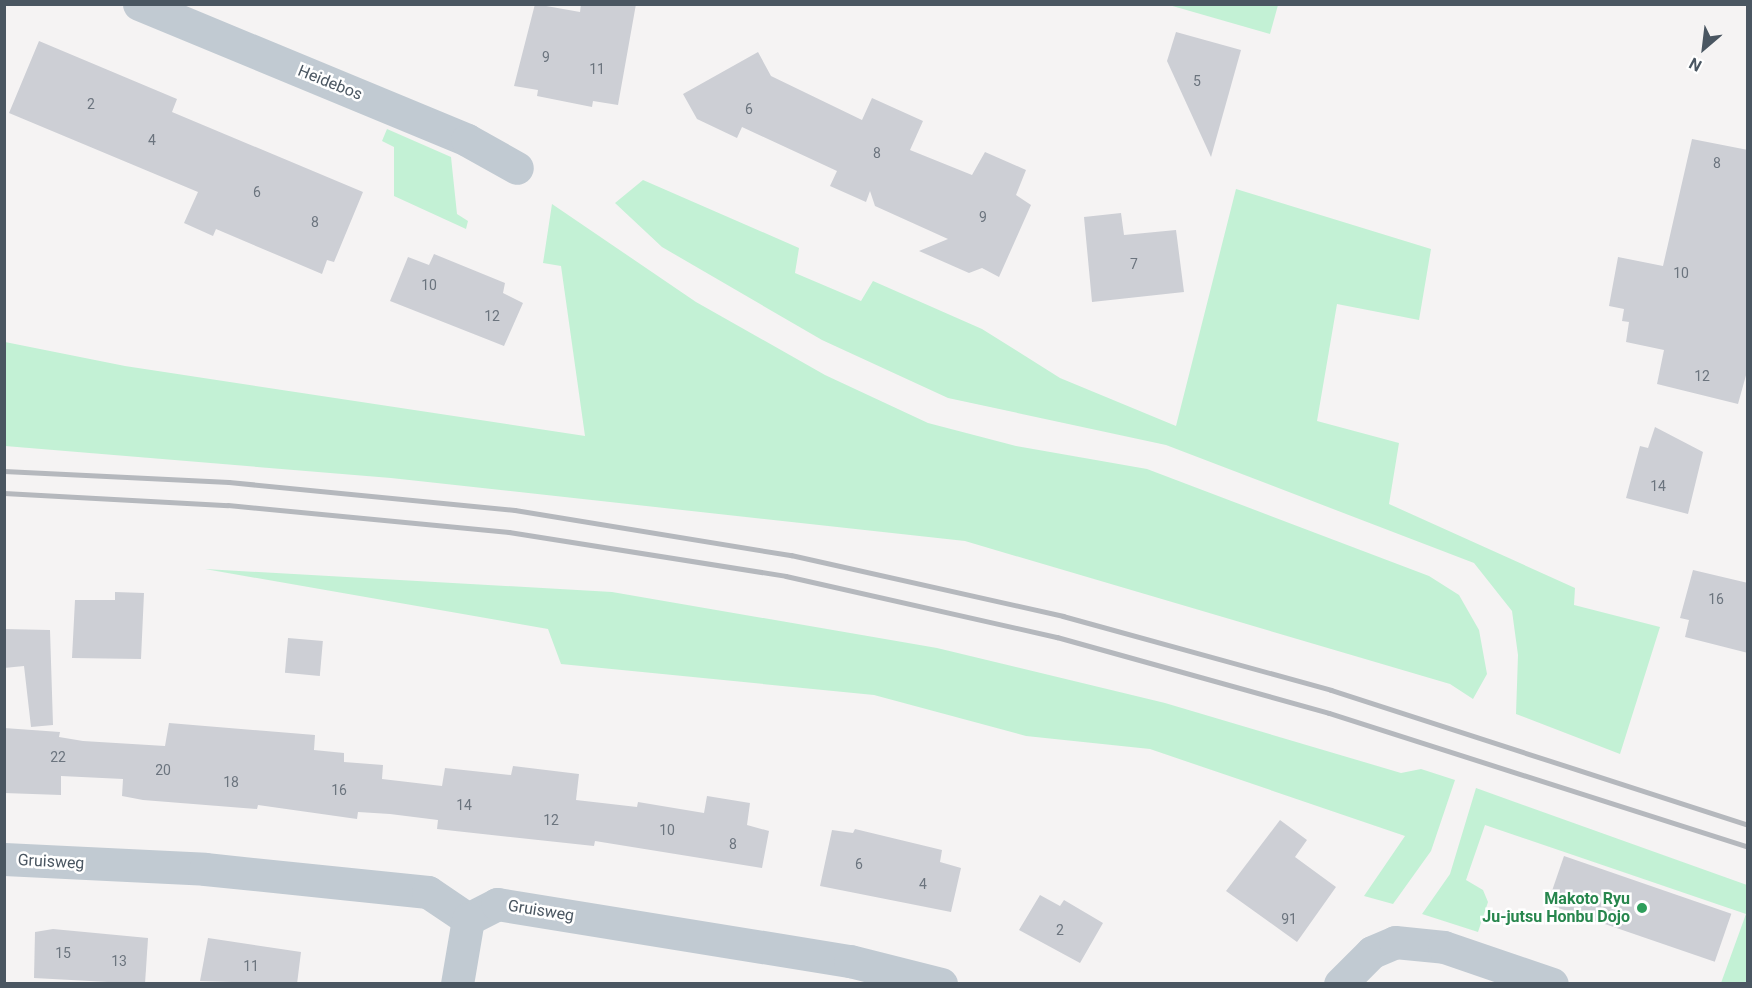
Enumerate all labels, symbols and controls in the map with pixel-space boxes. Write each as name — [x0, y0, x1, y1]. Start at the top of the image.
north arrow — [1674, 18, 1734, 78]
house number: 9 — [542, 49, 550, 65]
text: N — [1686, 53, 1705, 75]
street label: Heidebos — [295, 61, 365, 105]
house number: 11 — [589, 61, 605, 77]
house number: 5 — [1193, 73, 1201, 89]
house number: 2 — [87, 96, 95, 112]
house number: 6 — [745, 101, 753, 117]
house number: 4 — [148, 132, 156, 148]
house number: 8 — [873, 145, 881, 161]
house number: 8 — [1713, 155, 1721, 171]
house number: 6 — [253, 184, 261, 200]
house number: 9 — [979, 209, 987, 225]
house number: 8 — [311, 214, 319, 230]
house number: 7 — [1130, 256, 1138, 272]
house number: 10 — [1673, 265, 1689, 281]
house number: 10 — [421, 277, 437, 293]
house number: 12 — [484, 308, 500, 324]
house number: 12 — [1694, 368, 1710, 384]
house number: 14 — [1650, 478, 1666, 494]
house number: 16 — [1708, 591, 1724, 607]
house number: 22 — [50, 749, 66, 765]
house number: 20 — [155, 762, 171, 778]
house number: 18 — [223, 774, 239, 790]
house number: 16 — [331, 782, 347, 798]
house number: 14 — [456, 797, 472, 813]
house number: 12 — [543, 812, 559, 828]
house number: 10 — [659, 822, 675, 838]
house number: 8 — [729, 836, 737, 852]
street label: Gruisweg — [17, 851, 85, 873]
house number: 6 — [855, 856, 863, 872]
house number: 4 — [919, 876, 927, 892]
place label: Makoto Ryu Ju-jutsu Honbu Dojo — [1482, 889, 1630, 927]
street label: Gruisweg — [507, 896, 575, 926]
marker: Makoto Ryu Ju-jutsu Honbu Dojo — [1635, 901, 1649, 915]
house number: 91 — [1281, 911, 1297, 927]
house number: 2 — [1056, 922, 1064, 938]
house number: 15 — [55, 945, 71, 961]
house number: 13 — [111, 953, 127, 969]
house number: 11 — [243, 958, 259, 974]

